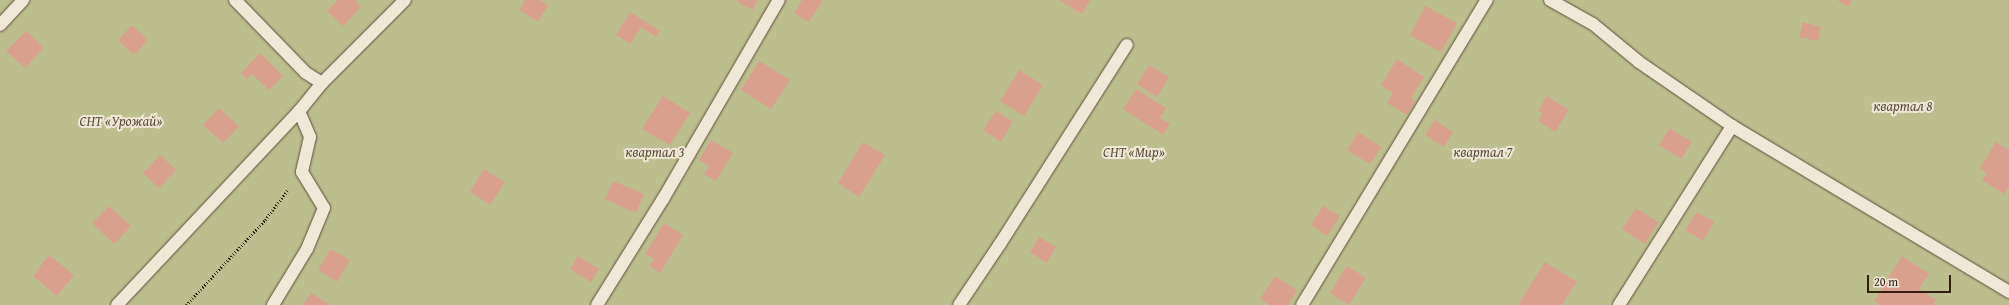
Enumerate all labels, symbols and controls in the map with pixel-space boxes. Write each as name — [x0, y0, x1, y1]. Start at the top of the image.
park label: квартал 8 — [1874, 98, 1932, 114]
park label: СНТ «Урожай» — [80, 113, 162, 129]
park label: квартал 3 — [626, 144, 684, 160]
park label: СНТ «Мир» — [1103, 144, 1165, 160]
park label: квартал 7 — [1454, 144, 1512, 160]
scale bar — [1869, 267, 1953, 293]
text: 20 m — [1874, 273, 1898, 290]

